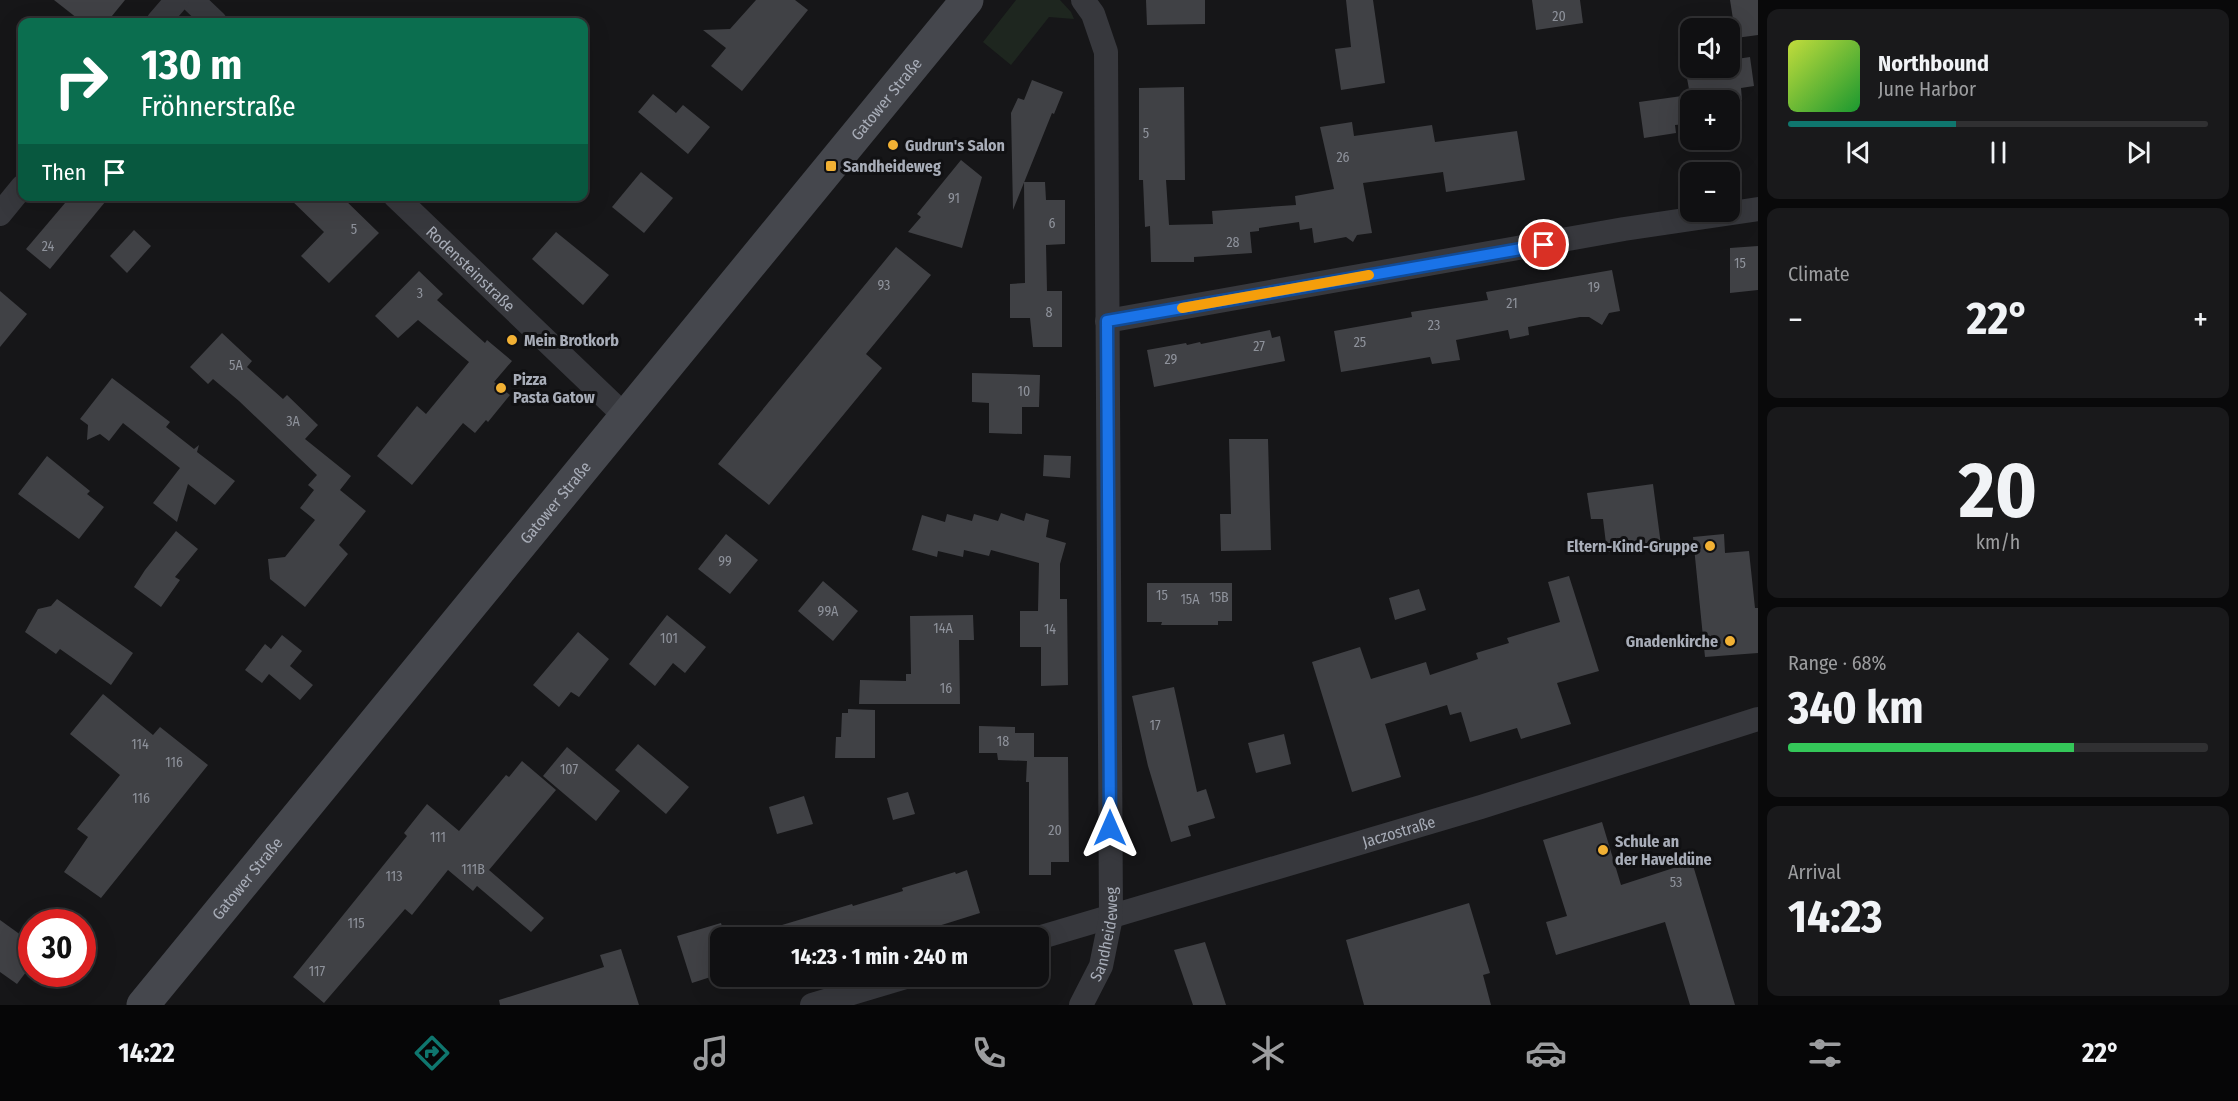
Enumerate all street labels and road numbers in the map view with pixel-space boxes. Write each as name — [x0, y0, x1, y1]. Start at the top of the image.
street label: Gatower Straße — [847, 54, 925, 144]
street label: Rodensteinstraße — [423, 222, 519, 315]
street label: Gatower Straße — [516, 457, 594, 547]
street label: Jaczostraße — [1360, 812, 1437, 851]
street label: Gatower Straße — [208, 833, 286, 923]
street label: Sandheideweg — [1085, 887, 1121, 984]

